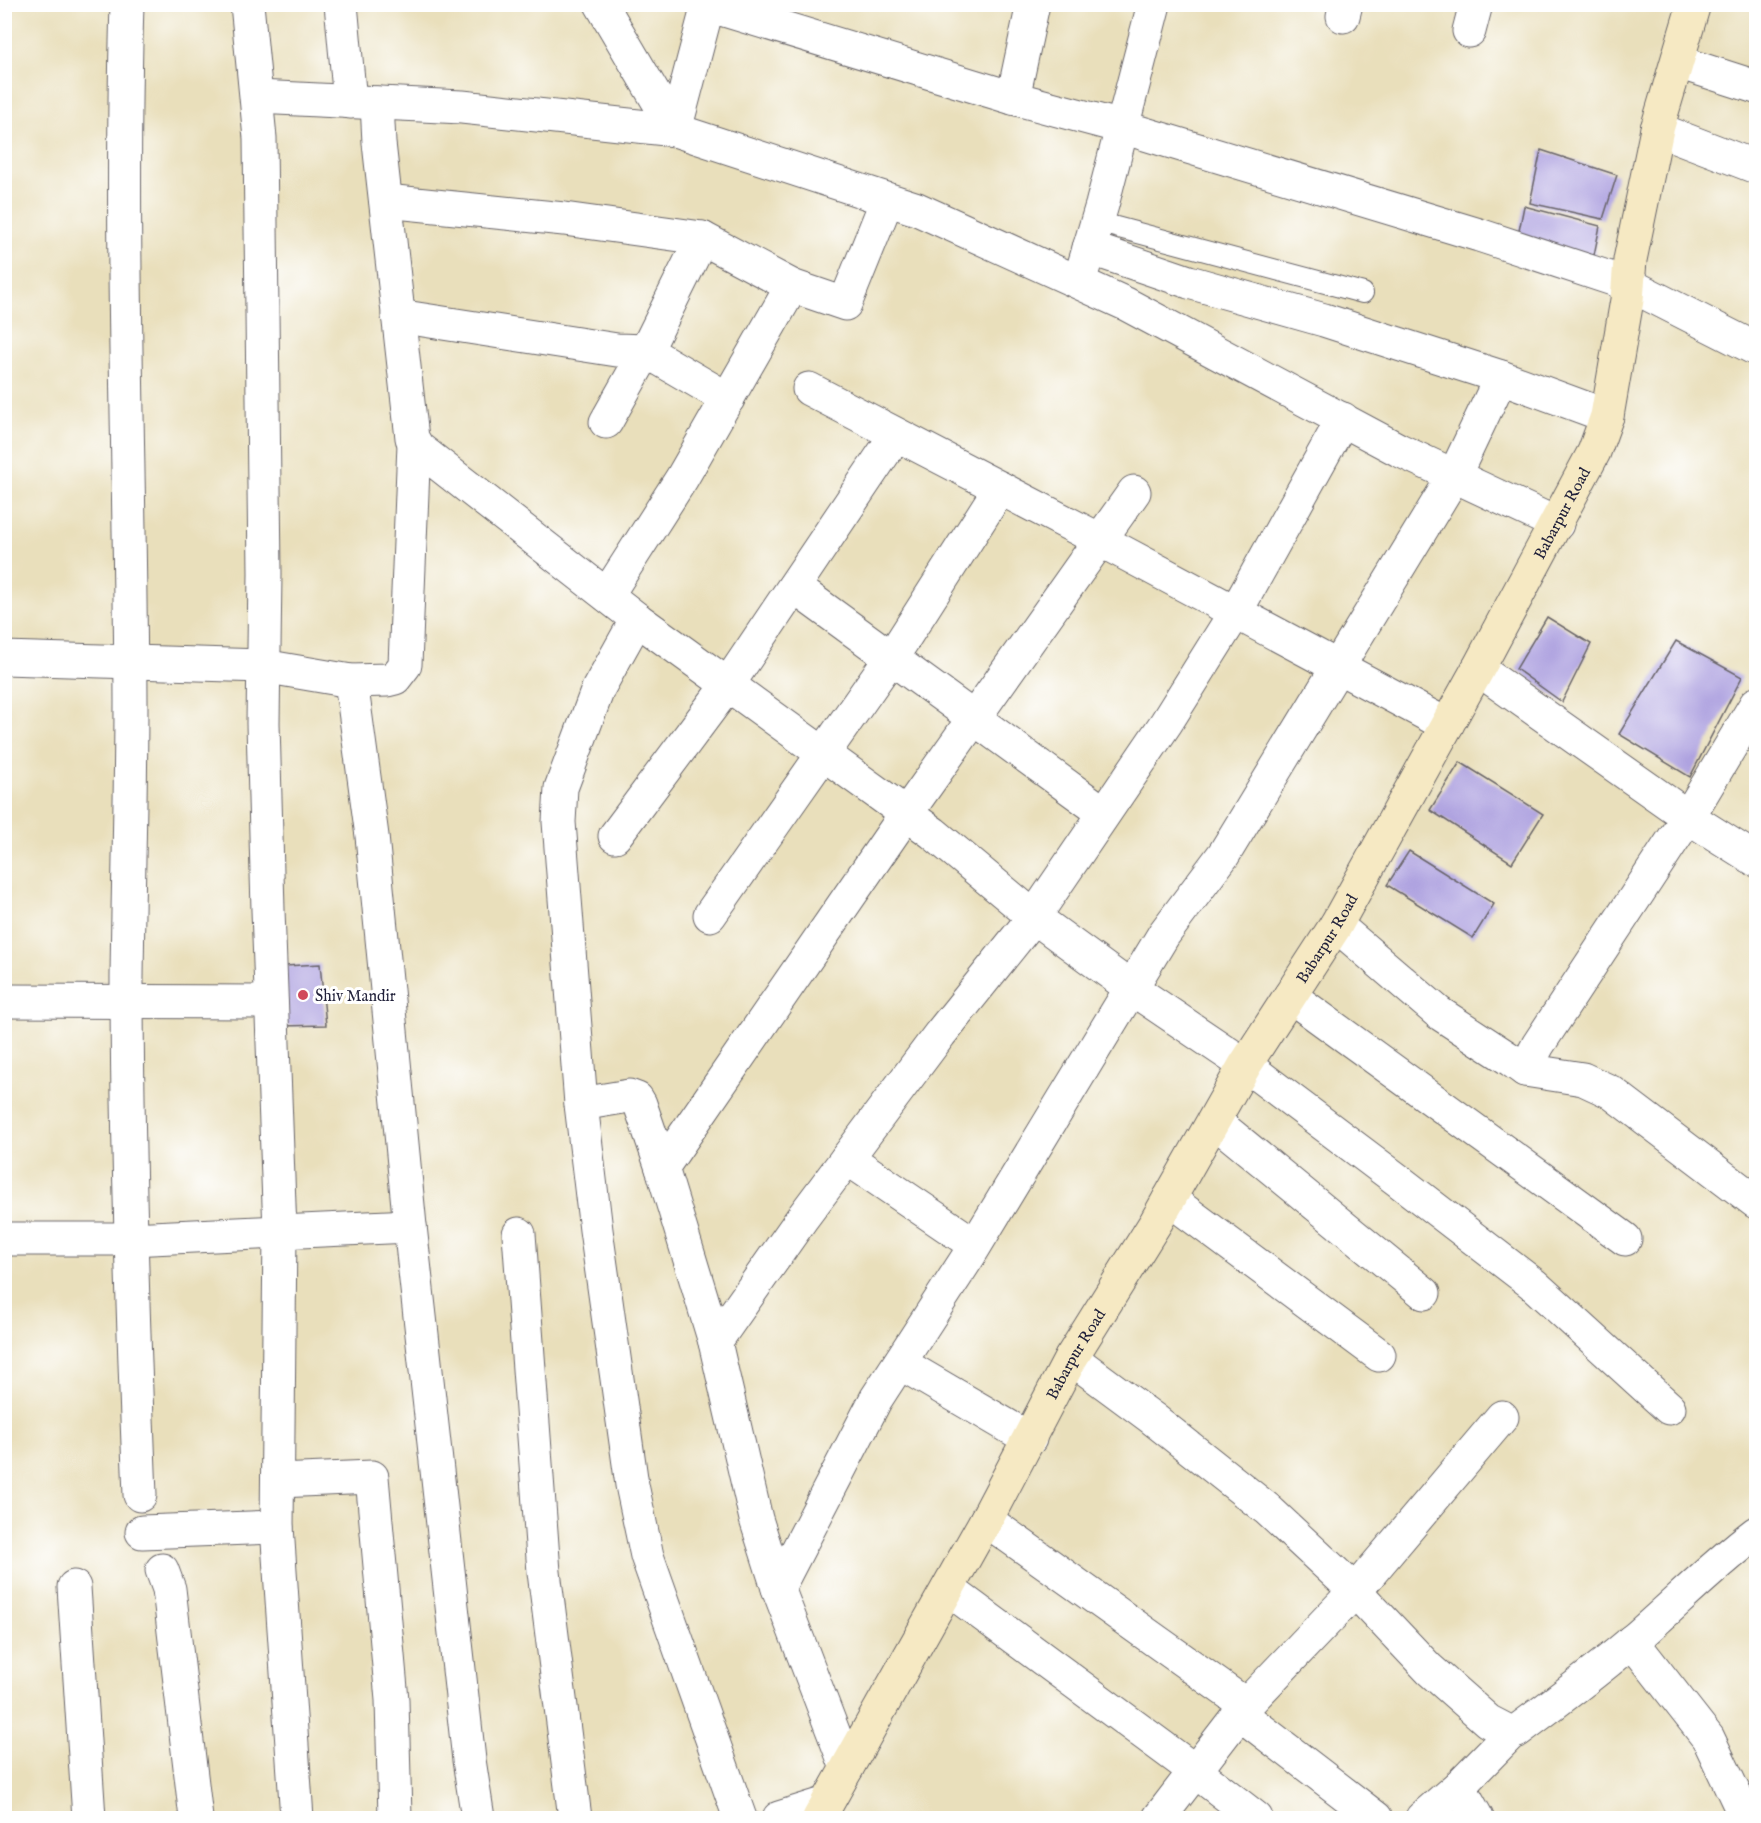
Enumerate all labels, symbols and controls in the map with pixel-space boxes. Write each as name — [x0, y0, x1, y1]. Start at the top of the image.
street label: Babarpur Road — [1530, 464, 1596, 563]
street label: Babarpur Road — [1293, 891, 1363, 988]
place label: Shiv Mandir — [315, 987, 396, 1007]
marker: Shiv Mandir — [296, 988, 310, 1002]
street label: Babarpur Road — [1043, 1306, 1111, 1404]

